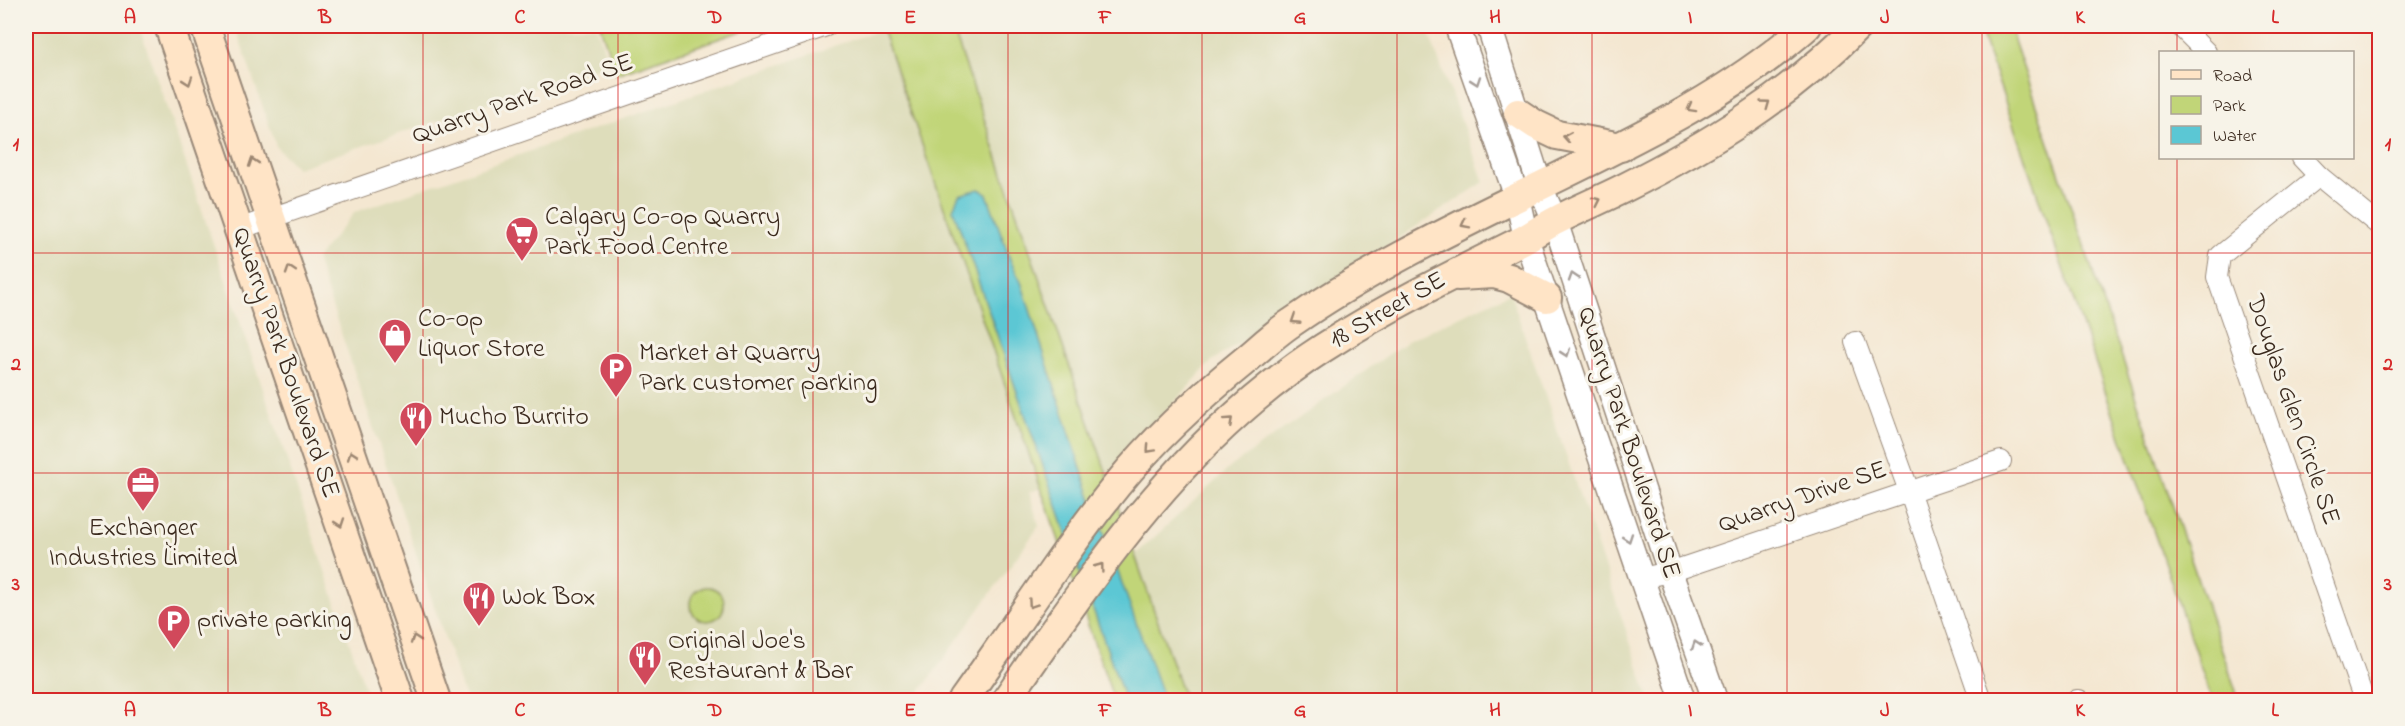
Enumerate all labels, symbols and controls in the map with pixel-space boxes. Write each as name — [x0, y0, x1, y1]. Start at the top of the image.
text: A — [124, 4, 136, 33]
text: B — [317, 4, 332, 33]
text: C — [515, 4, 526, 33]
text: D — [707, 4, 722, 33]
text: E — [904, 4, 916, 33]
text: F — [1098, 4, 1112, 33]
text: G — [1294, 4, 1307, 33]
text: H — [1489, 4, 1501, 33]
text: I — [1688, 4, 1693, 33]
text: J — [1880, 4, 1890, 33]
text: K — [2075, 4, 2086, 33]
text: L — [2271, 4, 2279, 33]
street label: Quarry Park Road SE — [407, 44, 639, 156]
legend — [2159, 51, 2354, 159]
text: Road — [2213, 64, 2252, 90]
one-way arrow — [181, 75, 194, 86]
one-way arrow — [1469, 75, 1482, 86]
text: Park — [2213, 94, 2246, 120]
one-way arrow — [1687, 101, 1697, 112]
one-way arrow — [1759, 101, 1770, 112]
text: Water — [2213, 124, 2257, 150]
text: 1 — [13, 131, 20, 160]
one-way arrow — [1562, 131, 1572, 144]
text: 1 — [2385, 131, 2392, 160]
one-way arrow — [248, 158, 261, 168]
one-way arrow — [1590, 197, 1601, 209]
place label: Calgary Co-op Quarry Park Food Centre — [545, 199, 780, 267]
supermarket icon: Calgary Co-op Quarry Park Food Centre — [504, 215, 540, 262]
one-way arrow — [1460, 217, 1471, 228]
street label: Quarry Park Boulevard SE — [221, 223, 349, 503]
street label: 18 Street SE — [1323, 262, 1453, 360]
one-way arrow — [284, 265, 297, 276]
one-way arrow — [1568, 272, 1580, 283]
street label: Douglas Glen Circle SE — [2234, 289, 2349, 530]
place label: Co-op Liquor Store — [418, 301, 545, 369]
street label: Quarry Park Boulevard SE — [1566, 302, 1690, 584]
one-way arrow — [1291, 313, 1302, 324]
shop icon: Co-op Liquor Store — [377, 317, 413, 364]
place label: Market at Quarry Park customer parking — [639, 335, 878, 403]
one-way arrow — [1559, 347, 1571, 358]
text: 2 — [10, 351, 21, 380]
parking icon: Market at Quarry Park customer parking — [598, 351, 634, 398]
text: 2 — [2382, 351, 2393, 380]
place label: Mucho Burrito — [439, 399, 589, 437]
restaurant icon: Mucho Burrito — [398, 400, 434, 447]
one-way arrow — [1222, 417, 1233, 428]
one-way arrow — [1146, 442, 1157, 453]
one-way arrow — [346, 450, 359, 461]
street label: Quarry Drive SE — [1714, 451, 1892, 545]
office icon: Exchanger Industries Limited — [125, 465, 161, 512]
place label: Exchanger Industries Limited — [49, 510, 238, 578]
one-way arrow — [332, 517, 345, 528]
one-way arrow — [1620, 532, 1633, 543]
one-way arrow — [1093, 563, 1104, 574]
text: 3 — [11, 571, 20, 600]
text: 3 — [2383, 571, 2392, 600]
place label: Wok Box — [502, 579, 595, 617]
restaurant icon: Wok Box — [461, 580, 497, 627]
one-way arrow — [1027, 598, 1039, 608]
place label: private parking — [197, 602, 352, 640]
parking icon: private parking — [156, 603, 192, 650]
place label: Original Joe's Restaurant & Bar — [668, 623, 854, 691]
one-way arrow — [409, 634, 422, 645]
restaurant icon: Original Joe's Restaurant & Bar — [627, 639, 663, 686]
one-way arrow — [1690, 640, 1703, 651]
text: A — [124, 697, 136, 726]
text: B — [317, 697, 332, 726]
text: C — [515, 697, 526, 726]
text: D — [707, 697, 722, 726]
text: E — [904, 697, 916, 726]
text: F — [1098, 697, 1112, 726]
text: G — [1294, 697, 1307, 726]
text: H — [1489, 697, 1501, 726]
text: I — [1688, 697, 1693, 726]
text: J — [1880, 697, 1890, 726]
text: K — [2075, 697, 2086, 726]
text: L — [2271, 697, 2279, 726]

